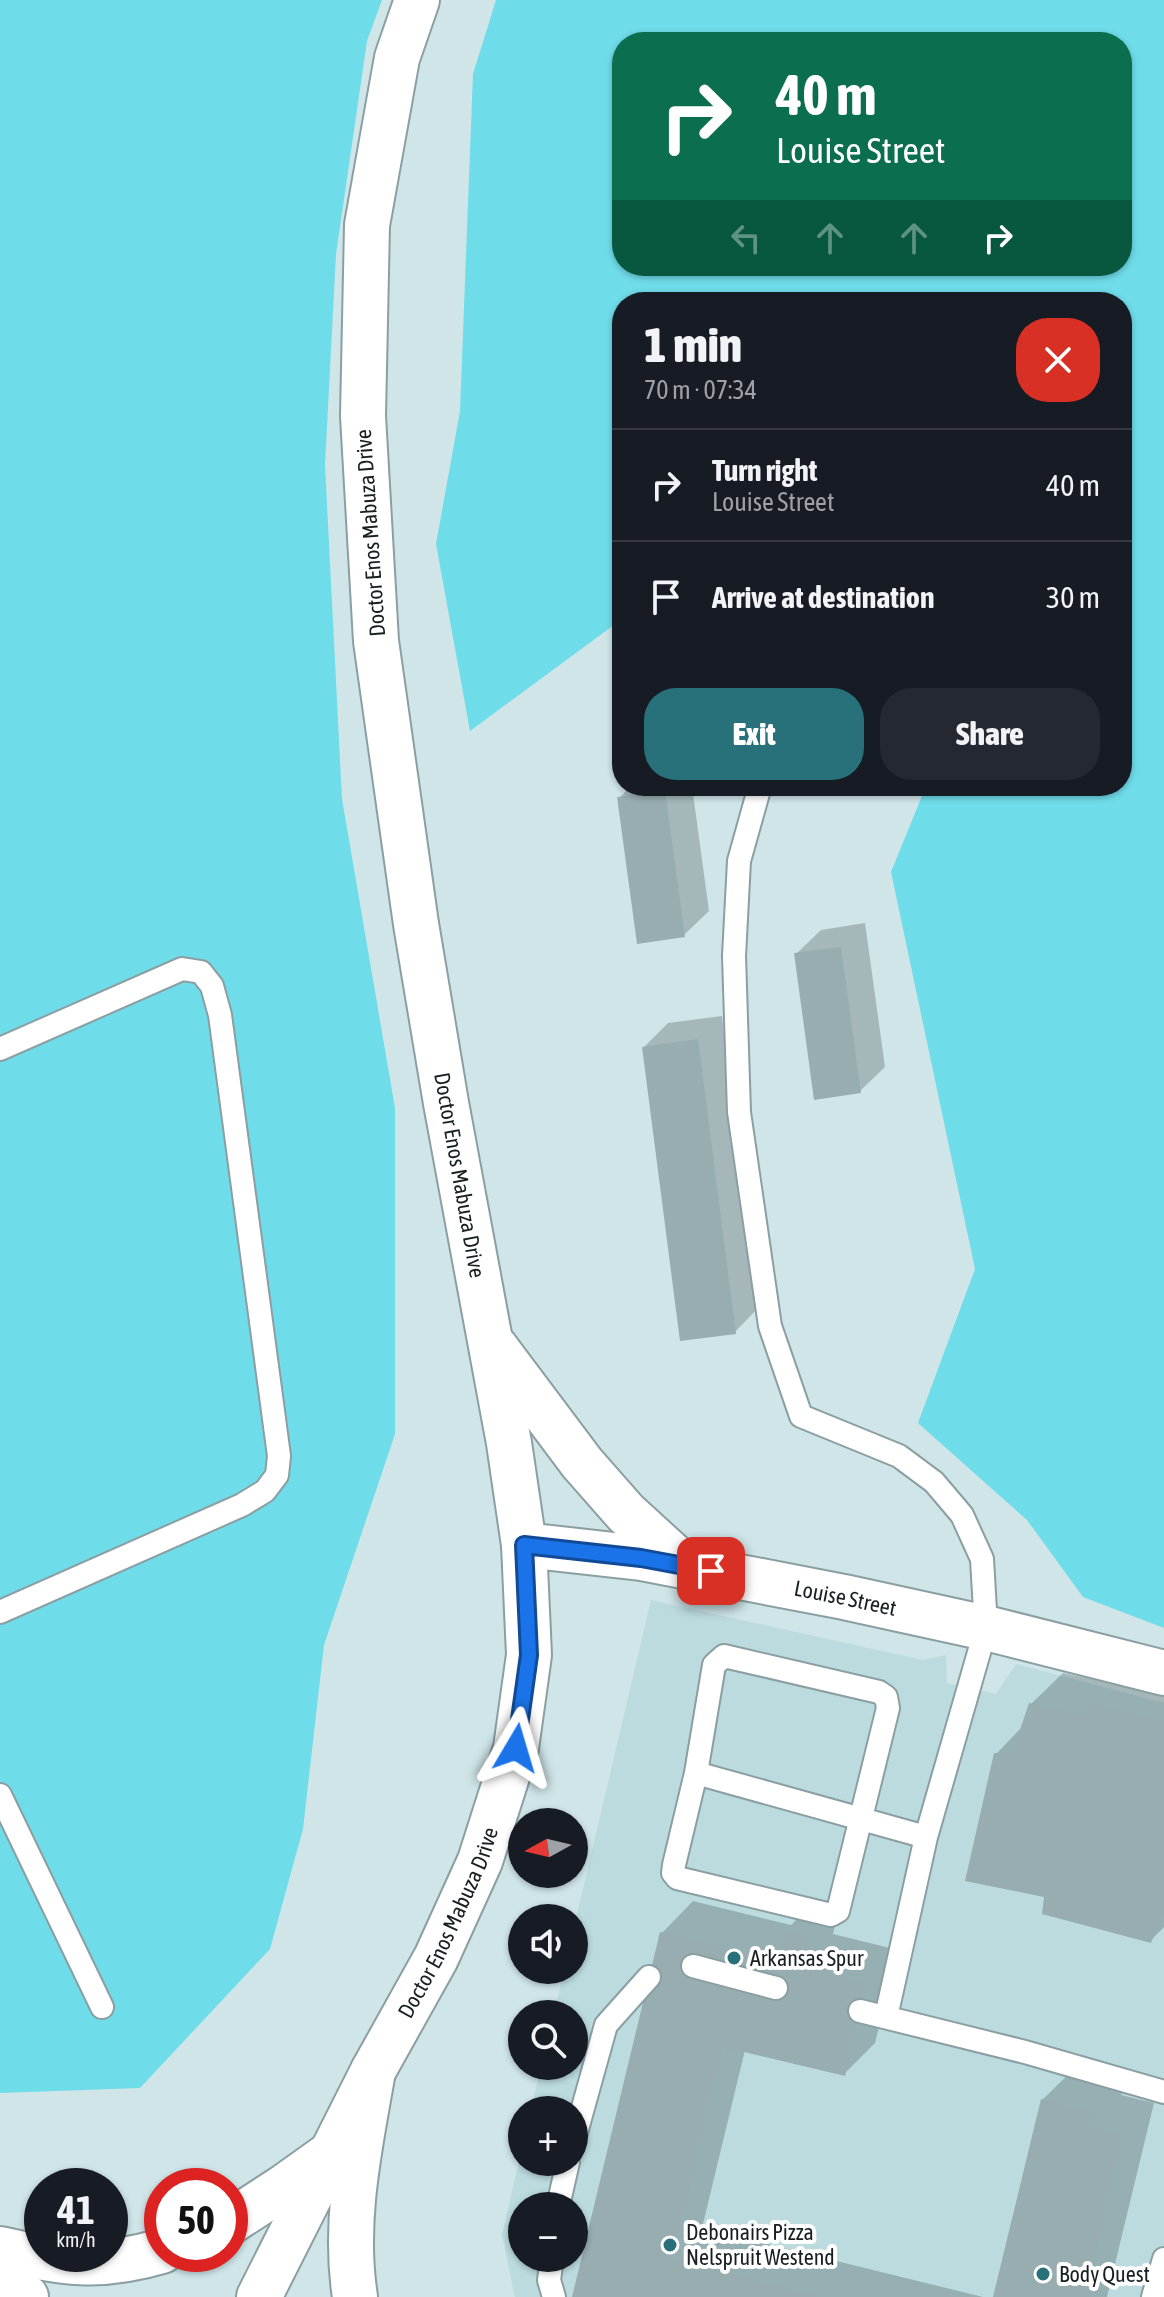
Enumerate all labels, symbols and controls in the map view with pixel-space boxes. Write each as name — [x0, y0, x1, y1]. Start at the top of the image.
text: 40 m — [776, 63, 877, 127]
icon: right — [644, 64, 748, 168]
text: Louise Street — [776, 129, 946, 171]
icon: left — [724, 216, 768, 260]
icon: ahead — [808, 216, 852, 260]
icon: ahead — [892, 216, 936, 260]
icon: right — [976, 216, 1020, 260]
text: 1 min — [644, 317, 742, 372]
button: close — [1016, 318, 1100, 402]
text: 70 m · 07:34 — [644, 375, 757, 405]
street label: Doctor Enos Mabuza Drive — [350, 428, 390, 638]
text: Turn right — [712, 453, 818, 487]
icon: right — [644, 463, 688, 507]
text: 40 m — [1046, 468, 1100, 502]
text: Louise Street — [712, 487, 834, 517]
icon: arrive — [644, 575, 688, 619]
text: Arrive at destination — [712, 580, 934, 614]
text: 30 m — [1046, 580, 1100, 614]
button: Exit — [644, 688, 864, 780]
button: Share — [880, 688, 1100, 780]
street label: Doctor Enos Mabuza Drive — [429, 1070, 491, 1280]
pin — [677, 1537, 745, 1605]
icon: arrive — [689, 1549, 733, 1593]
street label: Louise Street — [792, 1575, 899, 1621]
position arrow — [474, 1706, 558, 1790]
north arrow — [508, 1808, 588, 1888]
map controls — [508, 1808, 588, 2272]
street label: Doctor Enos Mabuza Drive — [392, 1824, 503, 2022]
button: sound — [508, 1904, 588, 1984]
place label: Arkansas Spur — [750, 1945, 864, 1971]
marker: Arkansas Spur — [725, 1949, 743, 1967]
button: search — [508, 2000, 588, 2080]
button: + — [508, 2096, 588, 2176]
speed limit sign: 50 — [144, 2168, 248, 2272]
text: 41 — [57, 2187, 95, 2232]
button: − — [508, 2192, 588, 2272]
place label: Debonairs Pizza Nelspruit Westend — [686, 2219, 835, 2270]
text: km/h — [56, 2228, 96, 2251]
marker: Debonairs Pizza Nelspruit Westend — [661, 2236, 679, 2254]
place label: Body Quest — [1059, 2261, 1150, 2287]
marker: Body Quest — [1034, 2265, 1052, 2283]

